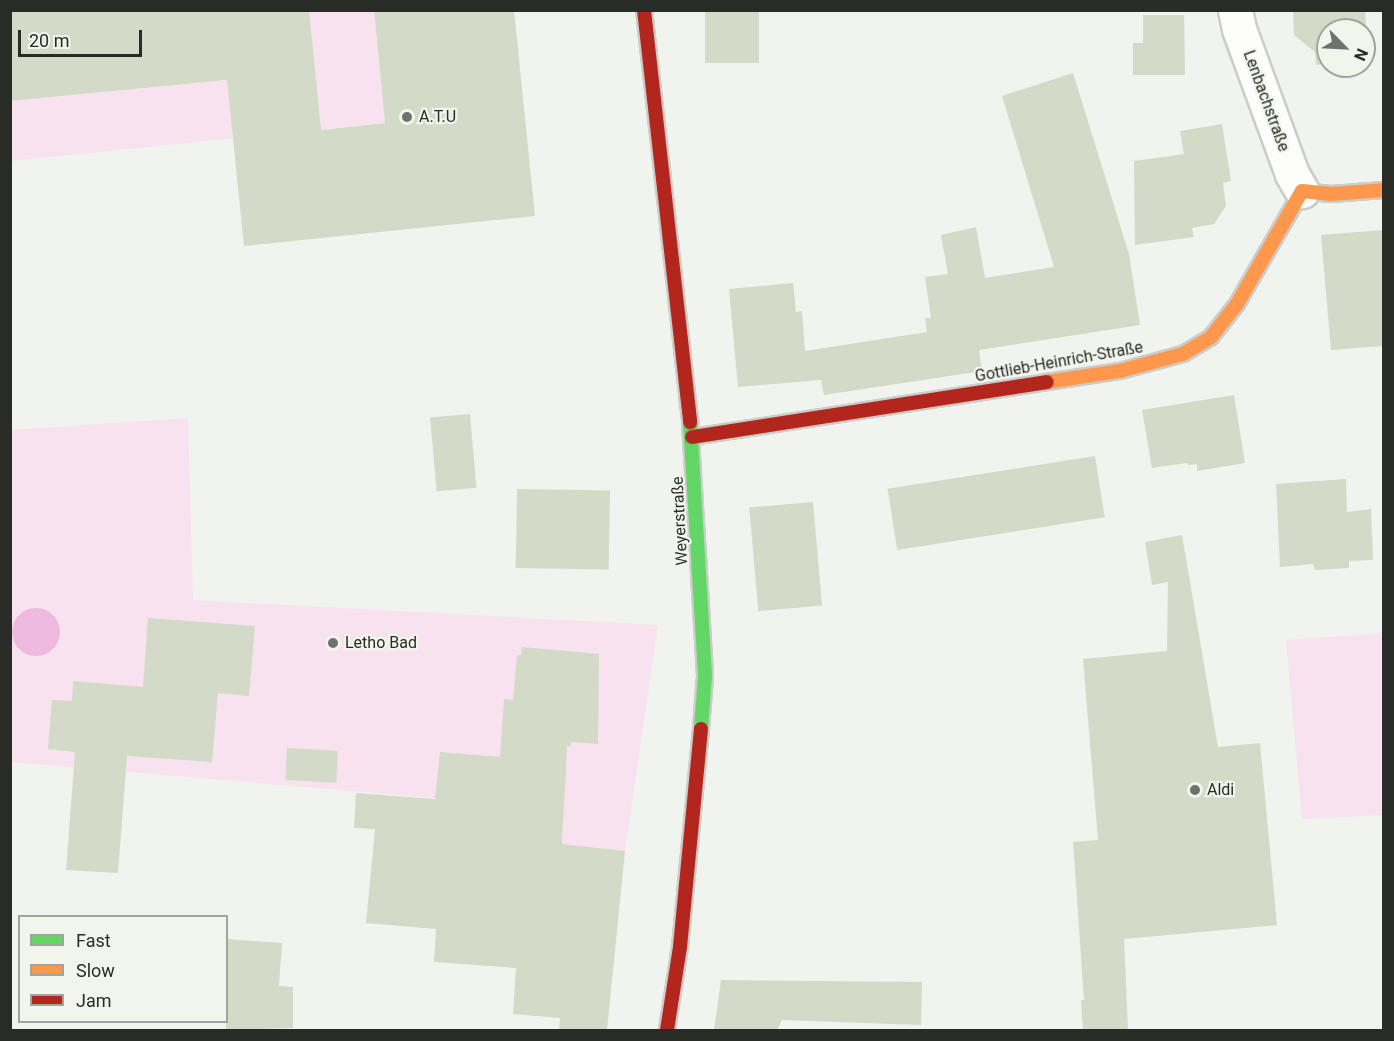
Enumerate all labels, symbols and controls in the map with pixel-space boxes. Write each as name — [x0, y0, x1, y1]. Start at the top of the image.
scale bar — [21, 18, 146, 56]
north arrow — [1316, 18, 1376, 78]
text: 20 m — [29, 30, 69, 51]
text: N — [1350, 46, 1372, 64]
street label: Lenbachstraße — [1239, 48, 1293, 154]
place label: A.T.U — [419, 107, 456, 127]
marker: A.T.U — [400, 110, 414, 124]
street label: Gottlieb-Heinrich-Straße — [973, 338, 1145, 386]
street label: Weyerstraße — [668, 476, 692, 566]
place label: Letho Bad — [345, 633, 417, 653]
marker: Letho Bad — [326, 636, 340, 650]
place label: Aldi — [1207, 780, 1234, 800]
marker: Aldi — [1188, 783, 1202, 797]
legend — [18, 915, 228, 1023]
text: Fast — [76, 930, 111, 951]
text: Slow — [76, 960, 115, 981]
text: Jam — [76, 990, 112, 1011]

